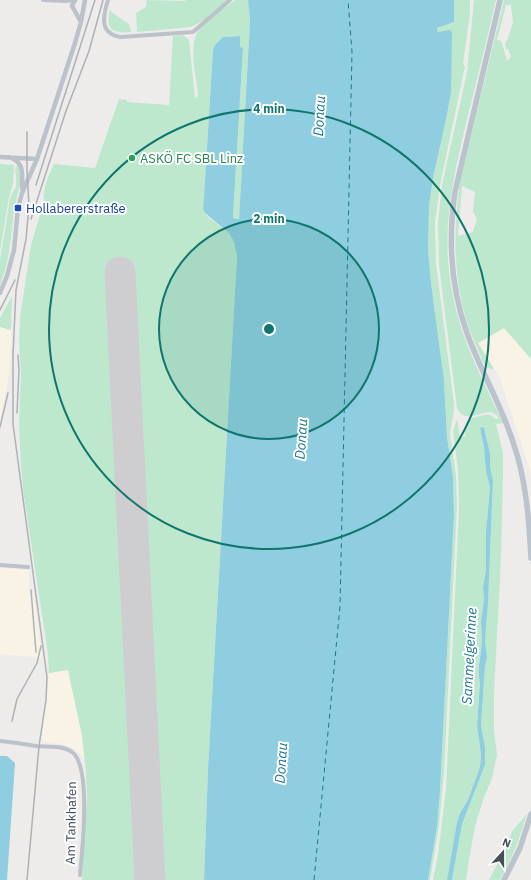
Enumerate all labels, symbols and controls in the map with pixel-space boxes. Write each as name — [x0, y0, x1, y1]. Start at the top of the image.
water label: Donau — [309, 95, 329, 137]
text: 4 min — [253, 101, 285, 116]
place label: ASKÖ FC SBL Linz — [140, 150, 243, 167]
marker: ASKÖ FC SBL Linz — [127, 153, 137, 163]
place label: Hollabererstraße — [26, 200, 126, 217]
marker: Hollabererstraße — [13, 203, 23, 213]
text: 2 min — [253, 211, 285, 226]
centre of rings — [262, 322, 276, 336]
water label: Donau — [291, 418, 311, 460]
water label: Sammelgerinne — [457, 607, 481, 705]
water label: Donau — [271, 742, 291, 784]
street label: Am Tankhafen — [62, 781, 80, 865]
north arrow — [483, 832, 523, 872]
text: N — [500, 835, 513, 851]

